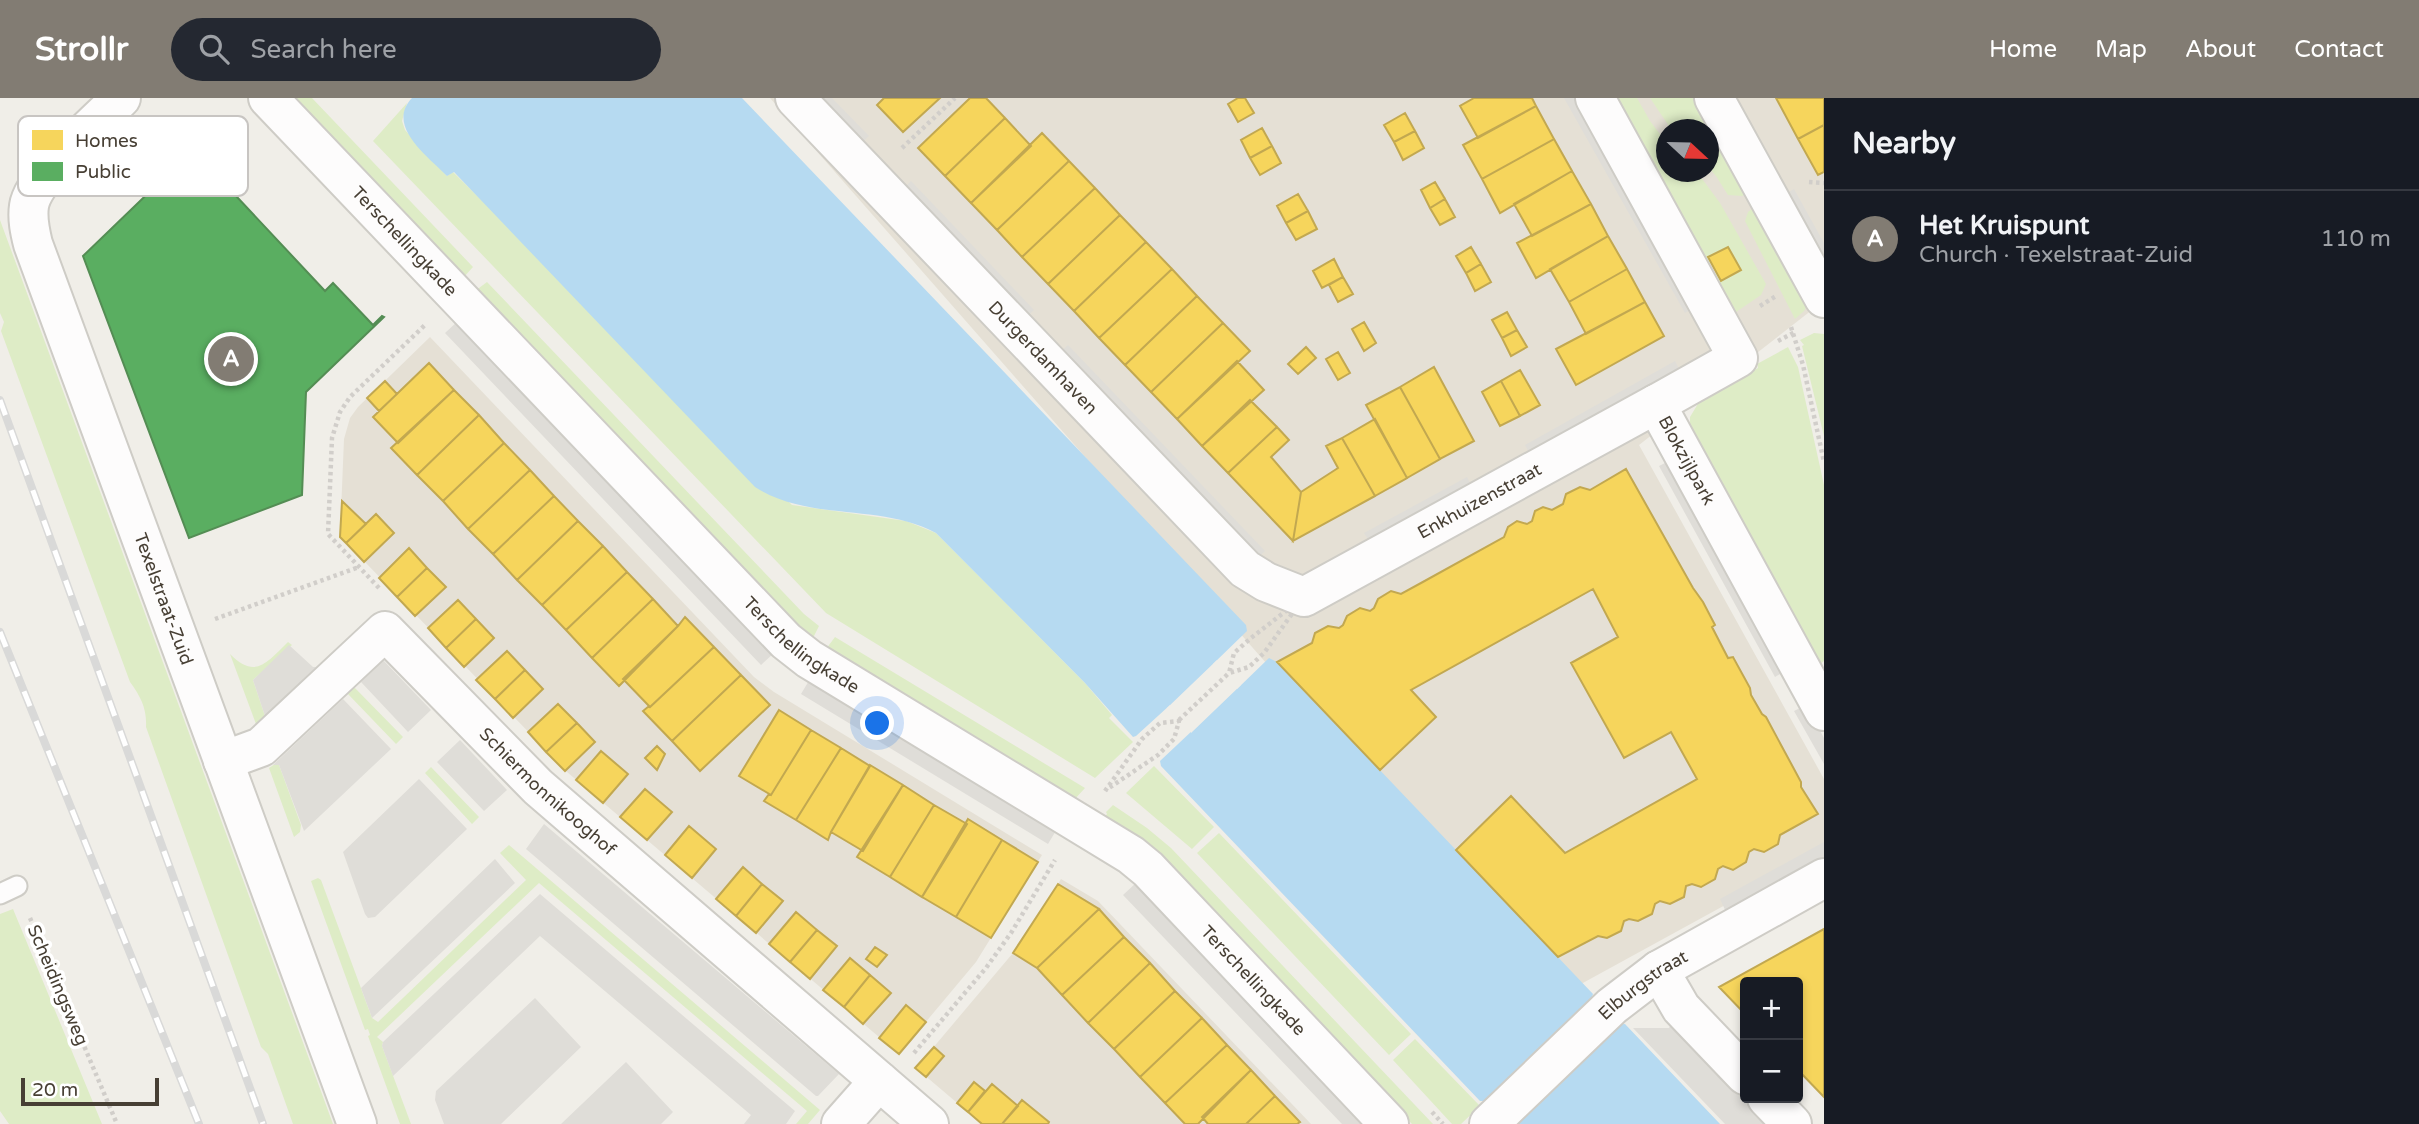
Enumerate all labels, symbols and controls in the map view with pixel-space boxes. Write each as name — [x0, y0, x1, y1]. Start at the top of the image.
search box — [171, 18, 661, 81]
text: Strollr — [35, 30, 129, 69]
icon: search — [195, 30, 233, 68]
text: Search here — [251, 34, 397, 65]
text: Home — [1989, 35, 2057, 64]
text: Map — [2095, 35, 2147, 64]
text: About — [2185, 35, 2256, 64]
text: Contact — [2294, 35, 2384, 64]
legend — [18, 116, 248, 196]
north arrow — [1656, 119, 1719, 182]
text: Nearby — [1852, 125, 1956, 162]
text: Homes — [75, 130, 138, 152]
text: Public — [75, 161, 131, 183]
street label: Terschellingkade — [347, 182, 462, 301]
text: Het Kruispunt — [1919, 210, 2090, 241]
text: A — [1866, 225, 1884, 253]
text: 110 m — [2321, 225, 2391, 253]
text: Church · Texelstraat-Zuid — [1919, 241, 2193, 269]
street label: Durgerdamhaven — [984, 296, 1102, 419]
pin: A — [208, 333, 254, 385]
street label: Blokzijlpark — [1654, 412, 1720, 509]
street label: Enkhuizenstraat — [1414, 458, 1545, 544]
street label: Texelstraat-Zuid — [129, 530, 198, 668]
street label: Terschellingkade — [739, 592, 863, 698]
your location — [860, 706, 894, 740]
street label: Schiermonnikooghof — [475, 723, 621, 860]
street label: Scheidingsweg — [23, 921, 93, 1049]
street label: Terschellingkade — [1196, 921, 1311, 1040]
street label: Elburgstraat — [1593, 945, 1692, 1024]
map controls — [1740, 977, 1803, 1103]
button: + — [1740, 977, 1803, 1040]
button: − — [1740, 1040, 1803, 1103]
scale bar — [21, 1075, 159, 1107]
text: 20 m — [32, 1079, 78, 1101]

